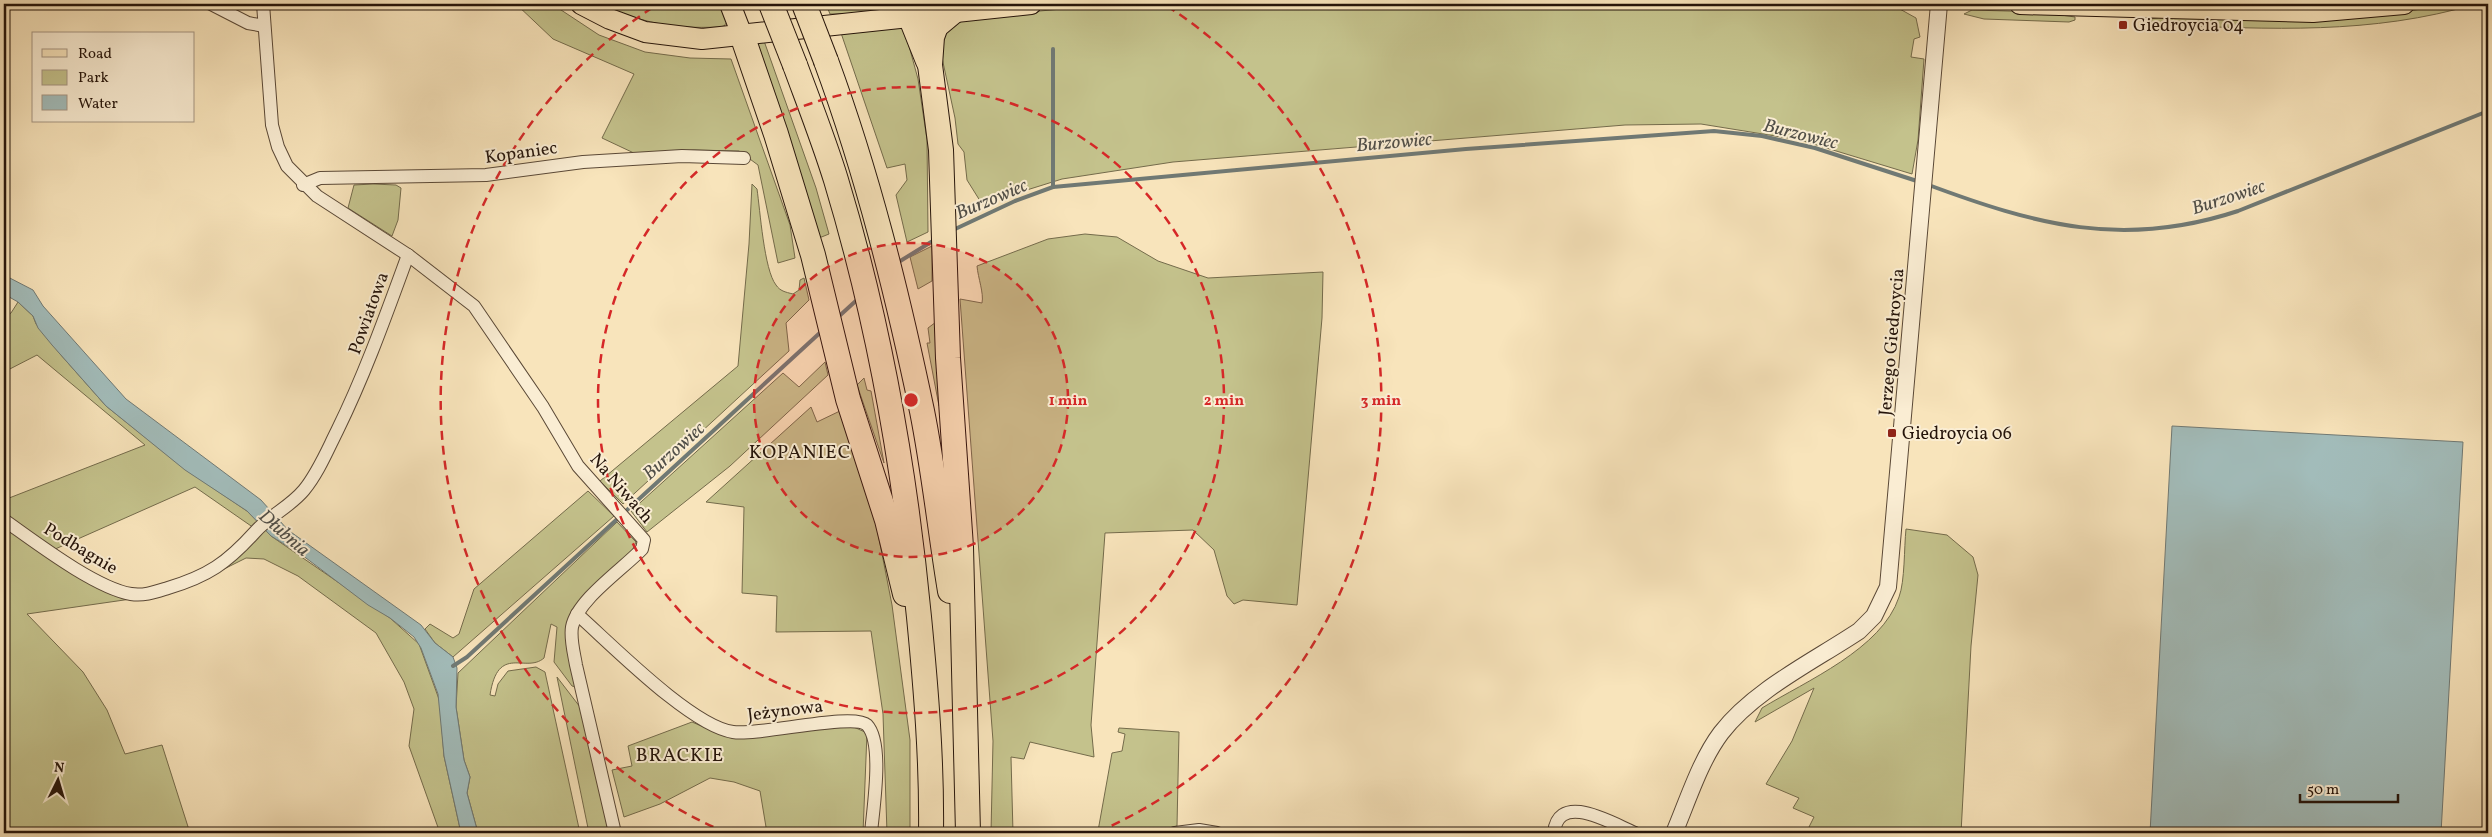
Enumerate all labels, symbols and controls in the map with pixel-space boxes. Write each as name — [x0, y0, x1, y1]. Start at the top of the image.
place label: Giedroycia 04 — [2133, 14, 2244, 39]
marker: Giedroycia 04 — [2117, 19, 2129, 31]
legend — [32, 32, 195, 122]
text: Road — [78, 44, 112, 65]
text: Park — [78, 68, 109, 89]
text: Water — [78, 94, 118, 115]
water label: Burzowiec — [1760, 113, 1841, 157]
water label: Burzowiec — [1355, 127, 1433, 159]
street label: Kopaniec — [483, 136, 559, 171]
water label: Burzowiec — [952, 173, 1032, 227]
water label: Burzowiec — [2188, 174, 2269, 222]
street label: Jerzego Giedroycia — [1874, 267, 1911, 417]
street label: Powiatowa — [343, 269, 396, 358]
centre of rings — [902, 391, 920, 409]
text: 1 min — [1049, 391, 1087, 412]
text: 2 min — [1204, 391, 1244, 412]
text: 3 min — [1361, 391, 1401, 412]
water label: Burzowiec — [637, 416, 711, 487]
place label: Giedroycia 06 — [1902, 422, 2012, 447]
marker: Giedroycia 06 — [1886, 427, 1898, 439]
district label: KOPANIEC — [749, 440, 851, 466]
street label: Na Niwach — [583, 448, 659, 530]
water label: Dłubnia — [252, 504, 315, 563]
street label: Podbagnie — [38, 517, 122, 581]
street label: Jeżynowa — [746, 694, 825, 729]
district label: BRACKIE — [636, 743, 724, 769]
north arrow — [32, 754, 82, 804]
text: N — [53, 759, 65, 778]
scale bar — [2300, 772, 2397, 804]
text: 50 m — [2307, 780, 2339, 801]

